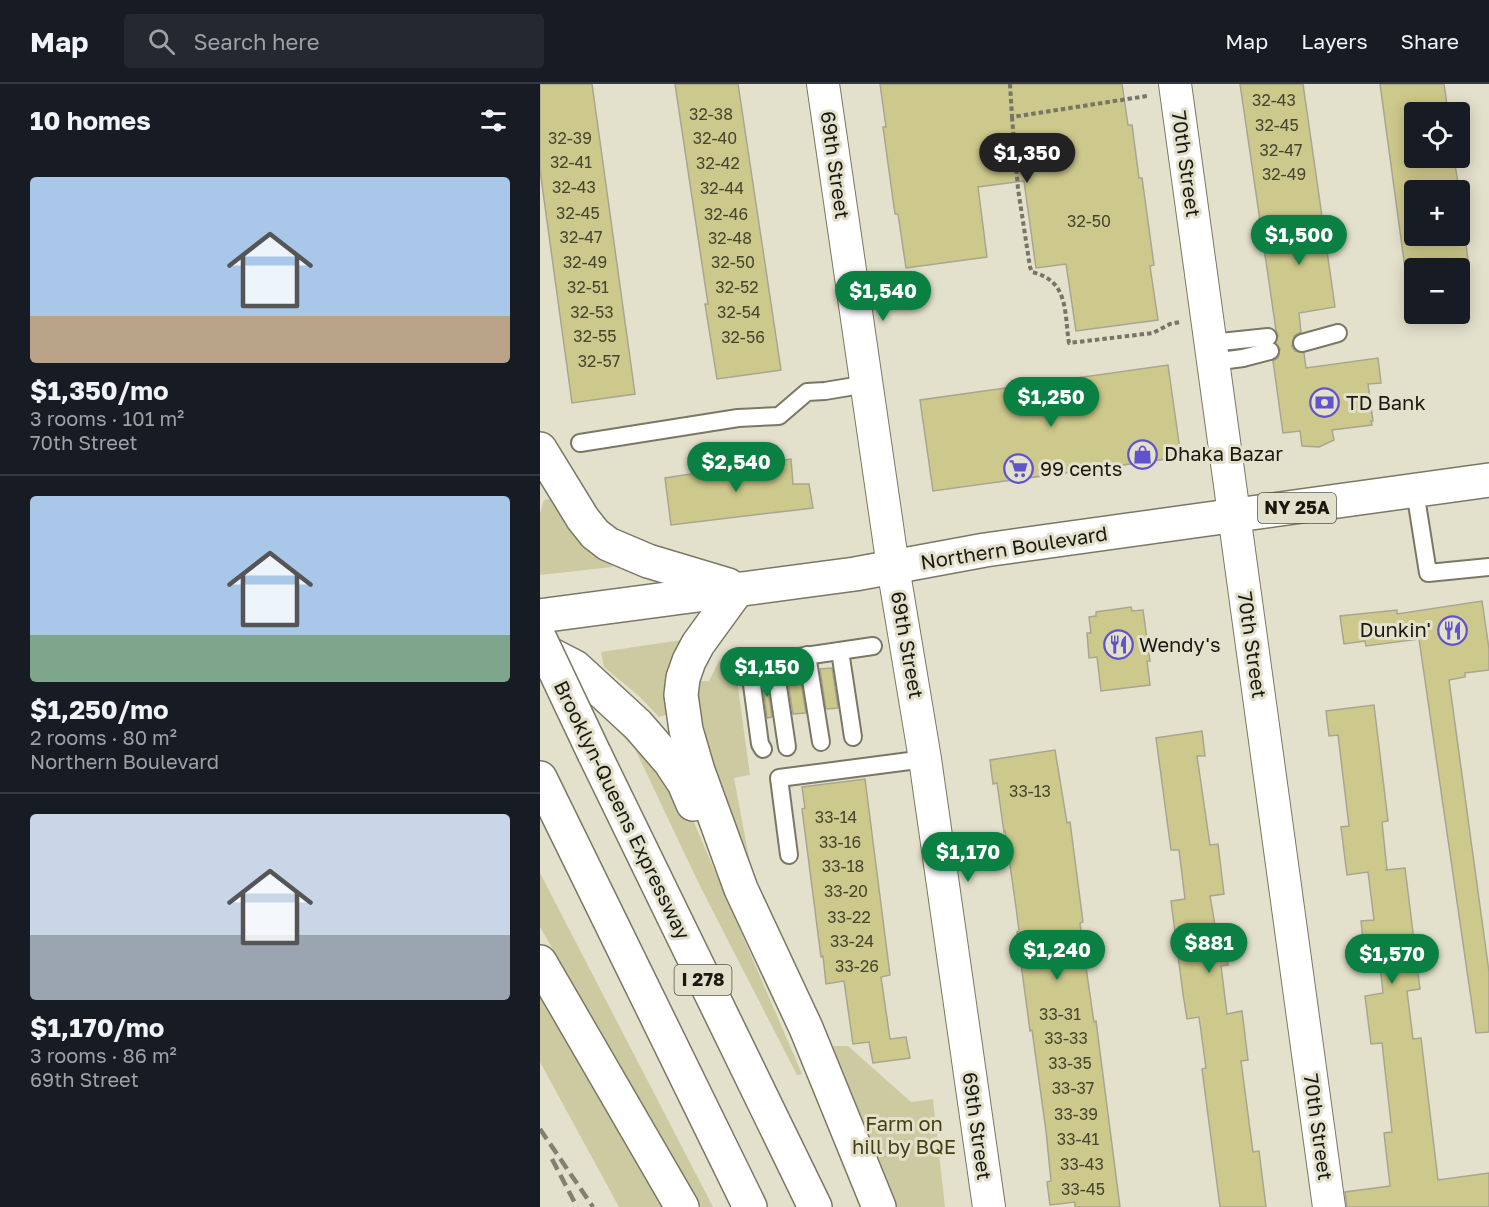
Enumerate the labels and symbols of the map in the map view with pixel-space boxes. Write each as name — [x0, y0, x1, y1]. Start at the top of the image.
house number: 32-43 — [1252, 90, 1296, 110]
house number: 32-38 — [689, 104, 733, 124]
street label: 69th Street — [817, 109, 855, 220]
street label: 70th Street — [1168, 109, 1206, 219]
house number: 32-45 — [1255, 115, 1299, 135]
house number: 32-39 — [548, 128, 592, 148]
house number: 32-40 — [693, 128, 737, 148]
pin: $1,350 — [978, 133, 1076, 184]
house number: 32-47 — [1260, 140, 1302, 160]
house number: 32-41 — [550, 152, 592, 172]
house number: 32-42 — [696, 153, 740, 173]
house number: 32-49 — [1262, 164, 1306, 184]
house number: 32-43 — [552, 177, 596, 197]
house number: 32-44 — [700, 178, 744, 198]
house number: 32-45 — [556, 203, 600, 223]
house number: 32-46 — [704, 204, 748, 224]
house number: 32-50 — [1067, 211, 1111, 231]
pin: $1,500 — [1250, 215, 1348, 266]
house number: 32-47 — [560, 227, 602, 247]
house number: 32-48 — [708, 228, 752, 248]
house number: 32-49 — [563, 252, 607, 272]
house number: 32-50 — [711, 252, 755, 272]
pin: $1,540 — [834, 271, 932, 322]
house number: 32-51 — [567, 277, 609, 297]
house number: 32-52 — [715, 277, 759, 297]
house number: 32-53 — [570, 302, 614, 322]
house number: 32-54 — [717, 302, 761, 322]
house number: 32-55 — [573, 326, 617, 346]
house number: 32-56 — [721, 327, 765, 347]
house number: 32-57 — [578, 351, 620, 371]
pin: $1,250 — [1002, 377, 1100, 428]
bank icon: TD Bank — [1309, 387, 1341, 419]
place label: TD Bank — [1346, 390, 1426, 414]
shop icon: Dhaka Bazar — [1127, 438, 1159, 470]
place label: Dhaka Bazar — [1164, 441, 1283, 465]
pin: $2,540 — [687, 442, 785, 493]
supermarket icon: 99 cents — [1003, 453, 1035, 485]
place label: 99 cents — [1040, 456, 1122, 480]
road number: NY 25A — [1258, 493, 1336, 523]
street label: Northern Boulevard — [919, 520, 1109, 574]
street label: 69th Street — [887, 589, 929, 700]
street label: 70th Street — [1234, 590, 1272, 700]
restaurant icon: Dunkin' — [1436, 614, 1468, 646]
place label: Dunkin' — [1359, 617, 1431, 641]
restaurant icon: Wendy's — [1102, 629, 1134, 661]
place label: Wendy's — [1139, 632, 1221, 656]
pin: $1,150 — [718, 647, 816, 698]
street label: Brooklyn-Queens Expressway — [550, 676, 696, 943]
house number: 33-13 — [1009, 781, 1051, 801]
house number: 33-14 — [815, 807, 857, 827]
house number: 33-16 — [819, 832, 861, 852]
pin: $1,170 — [919, 832, 1017, 883]
house number: 33-18 — [822, 856, 864, 876]
house number: 33-20 — [824, 881, 868, 901]
house number: 33-22 — [827, 907, 871, 927]
pin: $881 — [1173, 923, 1245, 974]
pin: $1,240 — [1008, 930, 1106, 981]
house number: 33-24 — [830, 931, 874, 951]
pin: $1,570 — [1343, 934, 1441, 985]
house number: 33-26 — [835, 956, 879, 976]
road number: I 278 — [674, 965, 732, 995]
house number: 33-31 — [1039, 1004, 1081, 1024]
house number: 33-33 — [1044, 1028, 1088, 1048]
house number: 33-35 — [1048, 1053, 1092, 1073]
street label: 69th Street — [959, 1070, 997, 1181]
street label: 70th Street — [1300, 1072, 1338, 1182]
house number: 33-37 — [1052, 1078, 1094, 1098]
house number: 33-39 — [1054, 1104, 1098, 1124]
park label: Farm on hill by BQE — [852, 1111, 956, 1158]
house number: 33-41 — [1057, 1129, 1099, 1149]
house number: 33-43 — [1060, 1154, 1104, 1174]
house number: 33-45 — [1061, 1179, 1105, 1199]

